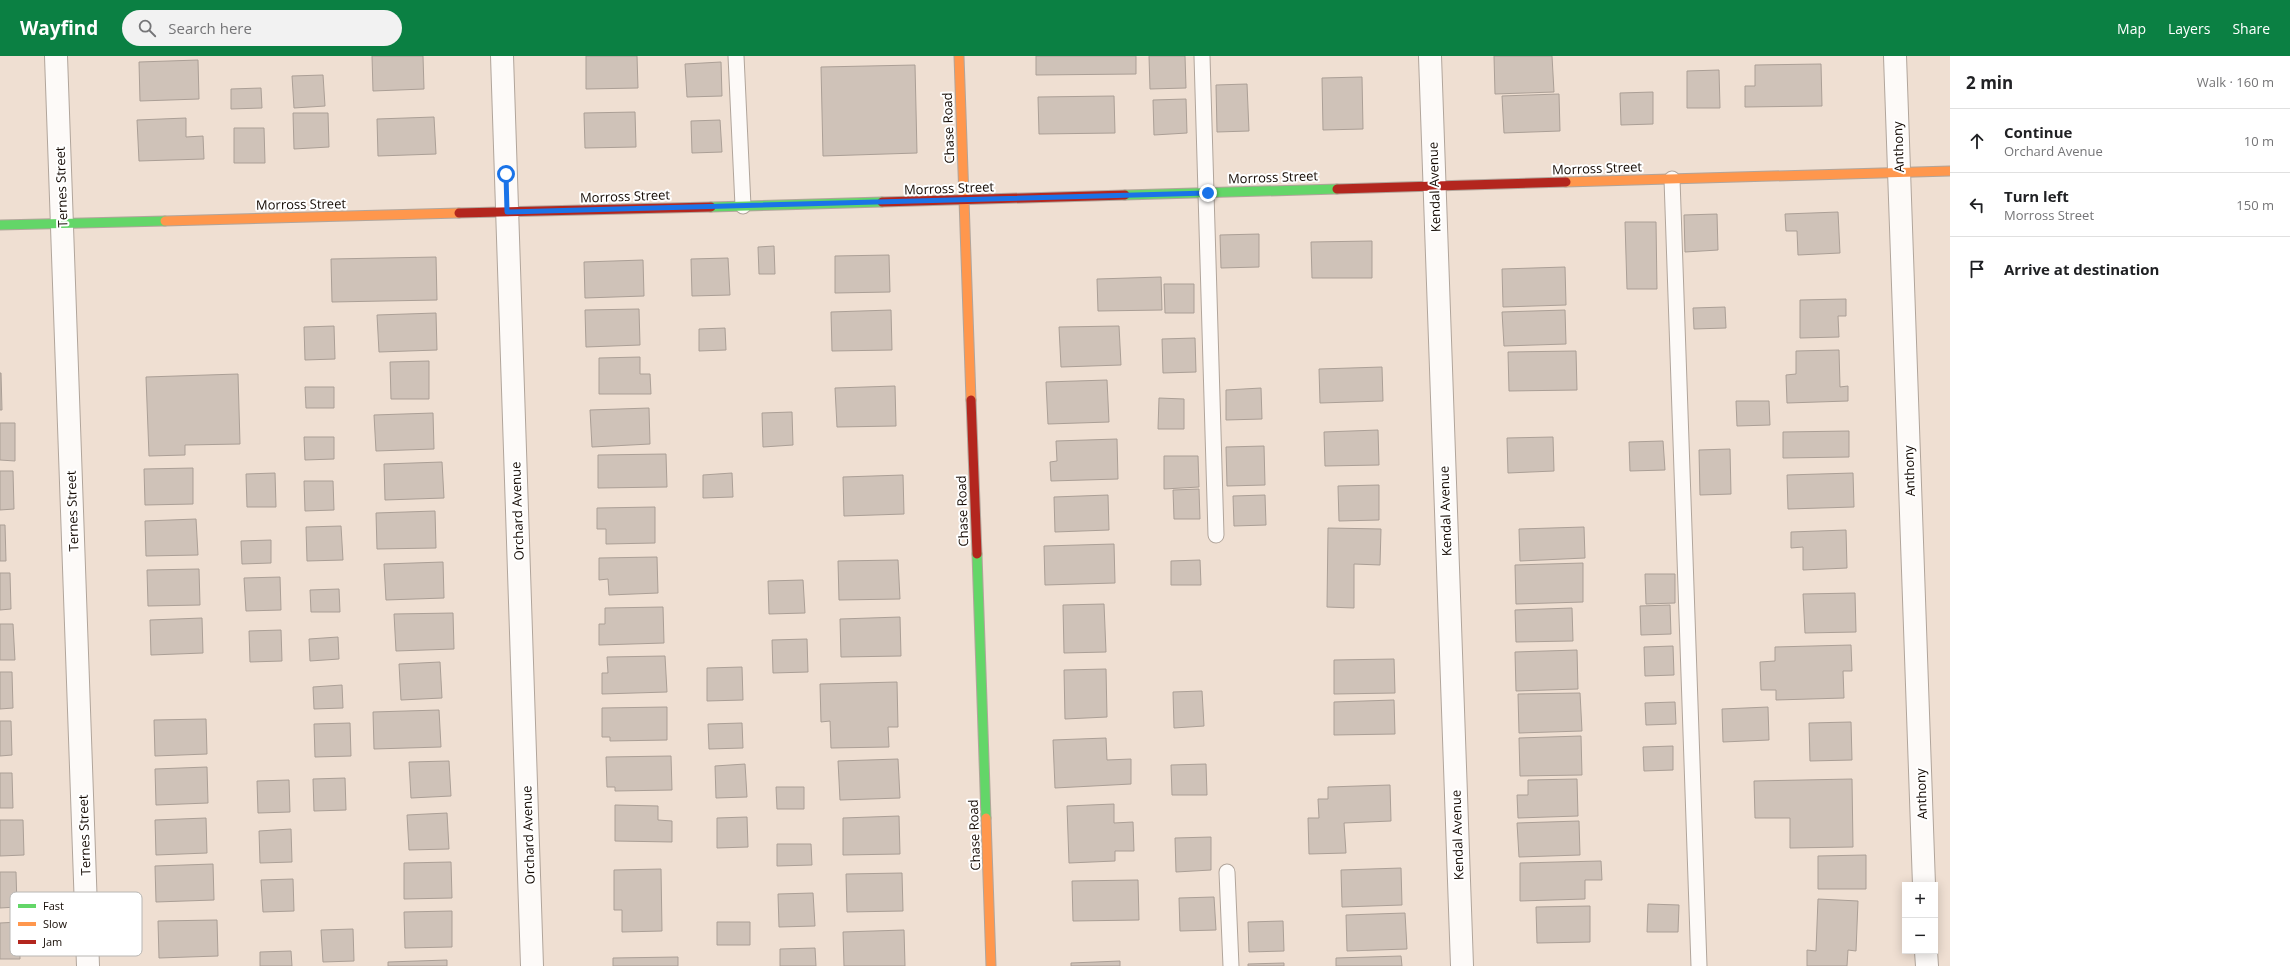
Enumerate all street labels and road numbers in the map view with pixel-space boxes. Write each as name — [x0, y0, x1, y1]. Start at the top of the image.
street label: Chase Road — [938, 92, 958, 164]
street label: Anthony — [1888, 121, 1908, 173]
street label: Kendal Avenue — [1423, 142, 1445, 232]
street label: Ternes Street — [51, 146, 71, 228]
street label: Morross Street — [1552, 157, 1643, 179]
street label: Morross Street — [1228, 166, 1319, 188]
street label: Morross Street — [904, 177, 995, 199]
street label: Morross Street — [580, 185, 671, 207]
street label: Morross Street — [256, 194, 347, 214]
street label: Anthony — [1899, 445, 1919, 497]
street label: Orchard Avenue — [506, 461, 528, 561]
street label: Kendal Avenue — [1434, 466, 1456, 556]
street label: Ternes Street — [62, 470, 82, 552]
street label: Chase Road — [952, 475, 972, 547]
street label: Anthony — [1911, 768, 1931, 820]
street label: Orchard Avenue — [517, 785, 539, 885]
street label: Kendal Avenue — [1446, 790, 1468, 880]
street label: Ternes Street — [74, 794, 94, 876]
street label: Chase Road — [964, 799, 984, 871]

